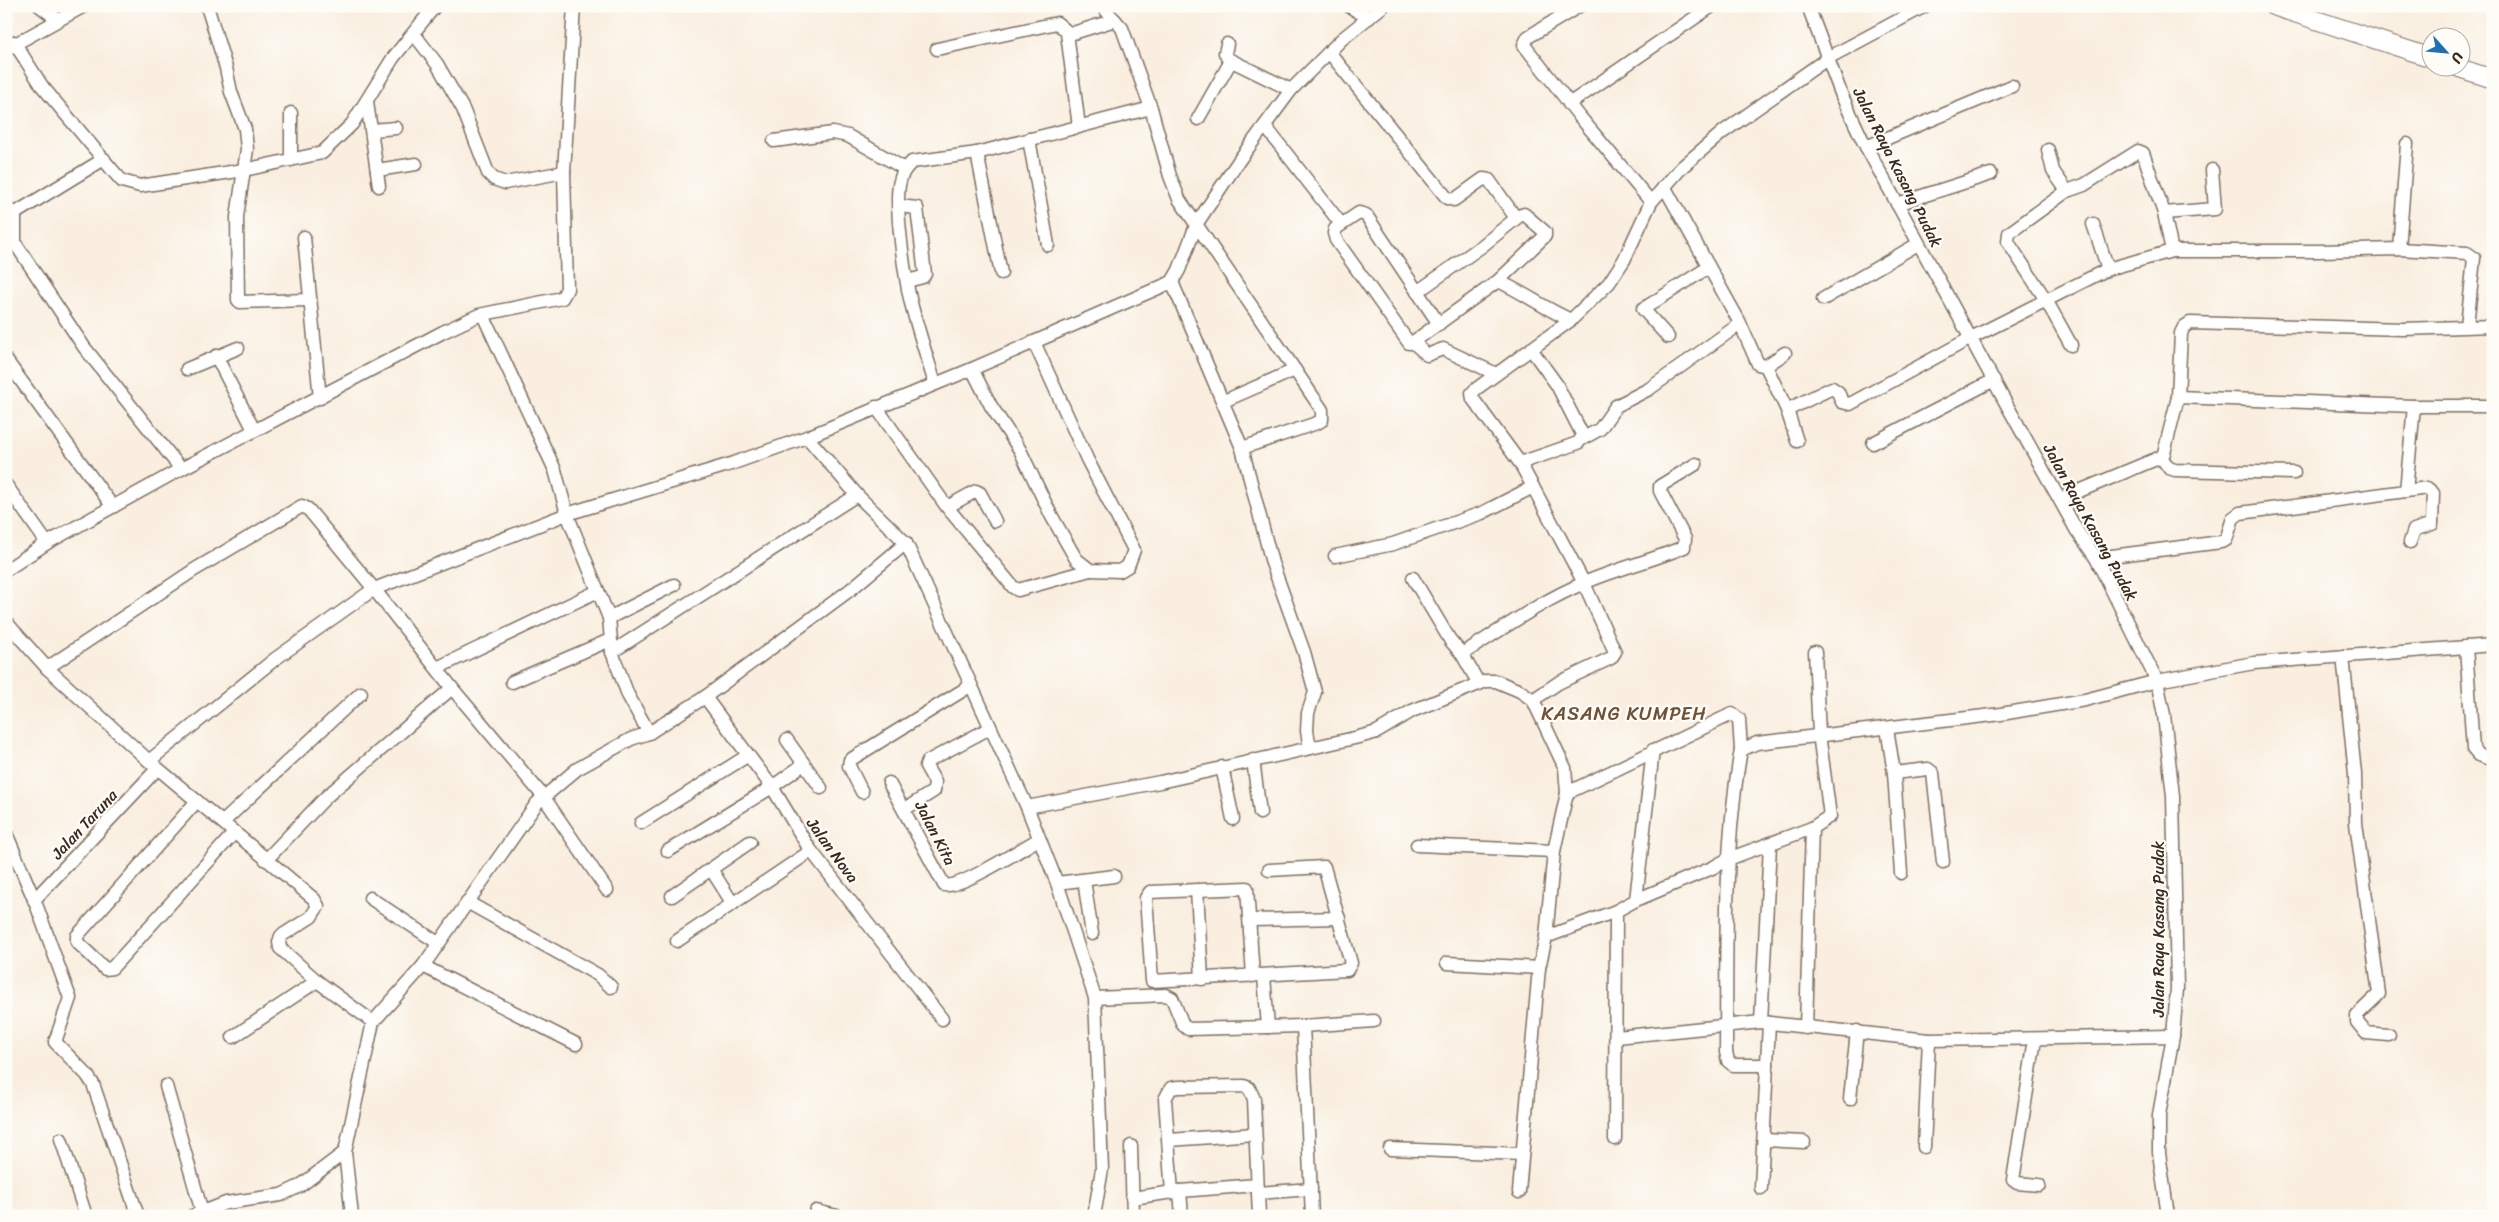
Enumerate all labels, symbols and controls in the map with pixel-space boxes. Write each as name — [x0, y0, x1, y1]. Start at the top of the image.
north arrow — [2422, 28, 2472, 78]
text: U — [2444, 48, 2470, 68]
street label: Jalan Raya Kasang Pudak — [1844, 81, 1951, 253]
street label: Jalan Raya Kasang Pudak — [2035, 437, 2146, 607]
district label: KASANG KUMPEH — [1541, 697, 1707, 730]
street label: Jalan Taruna — [43, 782, 126, 867]
street label: Jalan Kita — [906, 795, 964, 871]
street label: Jalan Nova — [798, 810, 867, 889]
street label: Jalan Raya Kasang Pudak — [2144, 840, 2173, 1018]

